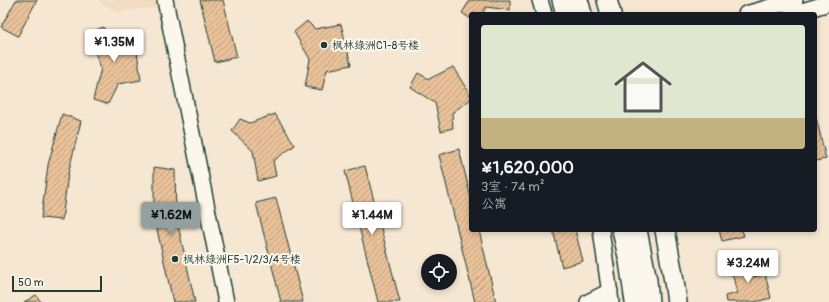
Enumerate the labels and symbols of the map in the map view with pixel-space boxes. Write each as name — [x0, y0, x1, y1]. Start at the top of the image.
pin: ¥1.35M — [81, 29, 147, 63]
place label: 枫林绿洲C1-8号楼 — [332, 39, 419, 52]
marker: 枫林绿洲C1-8号楼 — [319, 40, 329, 50]
pin: ¥1.62M — [138, 202, 204, 236]
pin: ¥1.44M — [339, 202, 405, 236]
pin: ¥3.24M — [715, 250, 781, 284]
place label: 枫林绿洲F5-1/2/3/4号楼 — [183, 253, 301, 266]
marker: 枫林绿洲F5-1/2/3/4号楼 — [170, 254, 180, 264]
scale bar — [12, 274, 102, 293]

